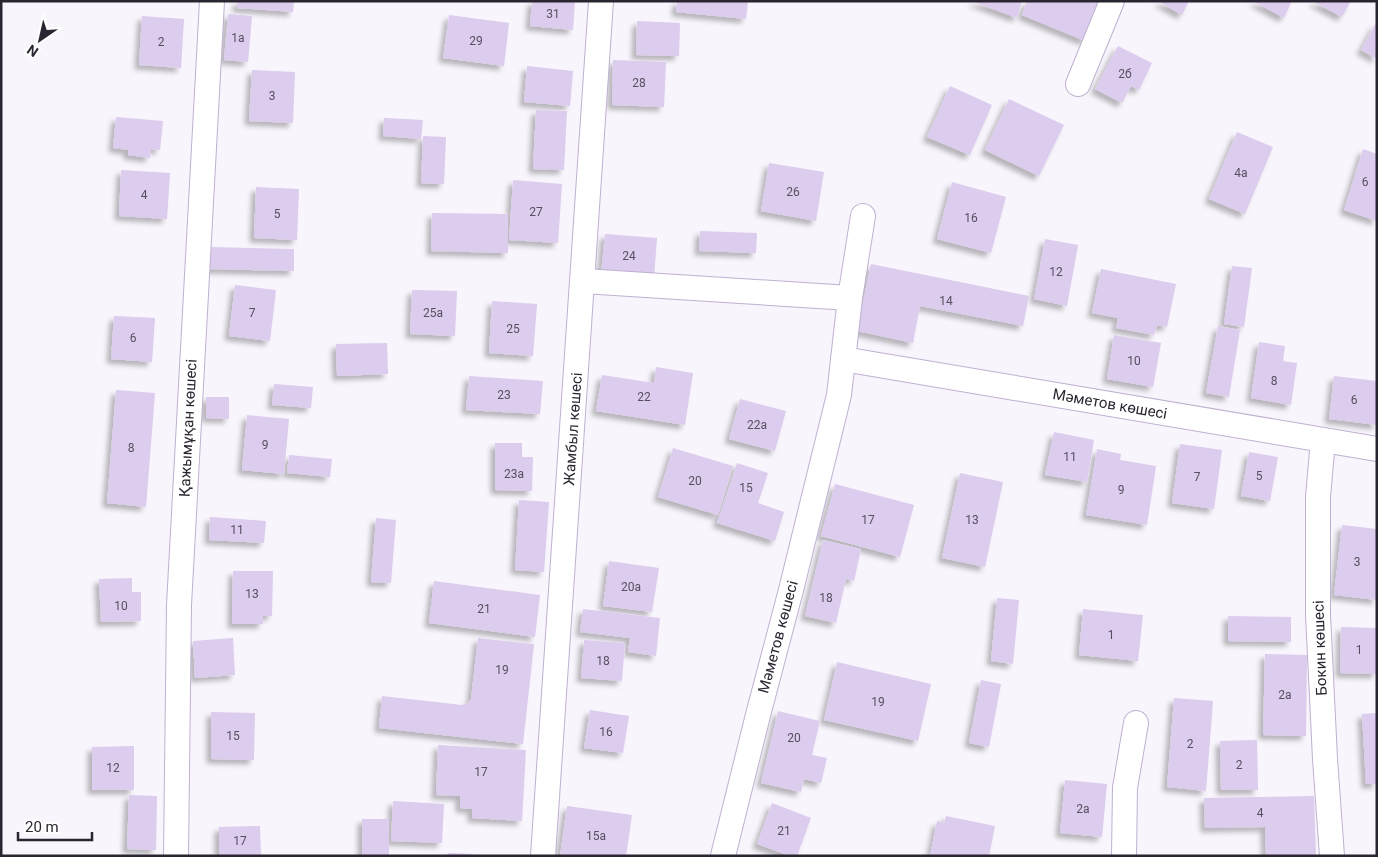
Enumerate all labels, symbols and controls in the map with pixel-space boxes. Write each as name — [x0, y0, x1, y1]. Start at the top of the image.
house number: 31 — [546, 7, 560, 21]
north arrow — [15, 15, 65, 65]
house number: 1а — [231, 31, 245, 45]
house number: 29 — [469, 34, 483, 48]
house number: 2 — [158, 35, 165, 49]
text: N — [24, 41, 41, 60]
house number: 2б — [1118, 67, 1132, 81]
house number: 28 — [632, 76, 646, 90]
house number: 3 — [269, 89, 275, 103]
house number: 4а — [1234, 166, 1248, 180]
house number: 6 — [1362, 175, 1369, 189]
house number: 26 — [786, 185, 800, 199]
house number: 4 — [141, 188, 148, 202]
house number: 27 — [529, 205, 543, 219]
house number: 5 — [274, 207, 281, 221]
house number: 16 — [964, 211, 978, 225]
house number: 24 — [622, 249, 636, 263]
house number: 12 — [1049, 265, 1063, 279]
house number: 14 — [939, 294, 953, 308]
house number: 7 — [249, 306, 256, 320]
house number: 25а — [423, 306, 443, 320]
house number: 25 — [506, 322, 520, 336]
house number: 6 — [130, 331, 137, 345]
house number: 10 — [1127, 354, 1141, 368]
street label: Қажымұқан көшесі — [175, 359, 201, 497]
street label: Жамбыл көшесі — [560, 372, 586, 486]
house number: 8 — [1271, 374, 1278, 388]
street label: Мәметов көшесі — [1051, 385, 1169, 423]
house number: 23 — [497, 388, 511, 402]
house number: 22 — [637, 390, 651, 404]
house number: 6 — [1351, 393, 1358, 407]
house number: 22а — [747, 418, 767, 432]
house number: 9 — [262, 438, 268, 452]
house number: 8 — [128, 441, 135, 455]
house number: 11 — [1063, 450, 1077, 464]
house number: 23а — [504, 467, 524, 481]
house number: 5 — [1256, 469, 1263, 483]
house number: 7 — [1194, 470, 1201, 484]
house number: 20 — [688, 474, 702, 488]
house number: 15 — [739, 481, 753, 495]
house number: 9 — [1118, 483, 1124, 497]
house number: 17 — [861, 513, 875, 527]
house number: 13 — [965, 513, 979, 527]
house number: 11 — [230, 523, 244, 537]
house number: 3 — [1354, 555, 1360, 569]
street label: Мәметов көшесі — [754, 579, 802, 695]
house number: 20а — [621, 580, 641, 594]
house number: 13 — [245, 587, 259, 601]
house number: 18 — [819, 591, 833, 605]
house number: 10 — [114, 599, 128, 613]
street label: Бокин көшесі — [1309, 600, 1331, 696]
house number: 21 — [477, 602, 491, 616]
house number: 1 — [1108, 628, 1114, 642]
house number: 1 — [1356, 643, 1362, 657]
house number: 18 — [596, 654, 610, 668]
house number: 19 — [495, 663, 509, 677]
house number: 2а — [1278, 688, 1292, 702]
house number: 19 — [871, 695, 885, 709]
house number: 16 — [599, 725, 613, 739]
house number: 15 — [226, 729, 240, 743]
house number: 20 — [787, 731, 801, 745]
house number: 2 — [1187, 737, 1194, 751]
house number: 2 — [1236, 758, 1243, 772]
house number: 12 — [106, 761, 120, 775]
house number: 17 — [474, 765, 488, 779]
house number: 2а — [1076, 802, 1090, 816]
house number: 4 — [1257, 806, 1264, 820]
scale bar — [18, 810, 91, 842]
text: 20 m — [25, 818, 59, 836]
house number: 21 — [777, 824, 791, 838]
house number: 15а — [586, 829, 606, 843]
house number: 17 — [233, 834, 247, 848]

